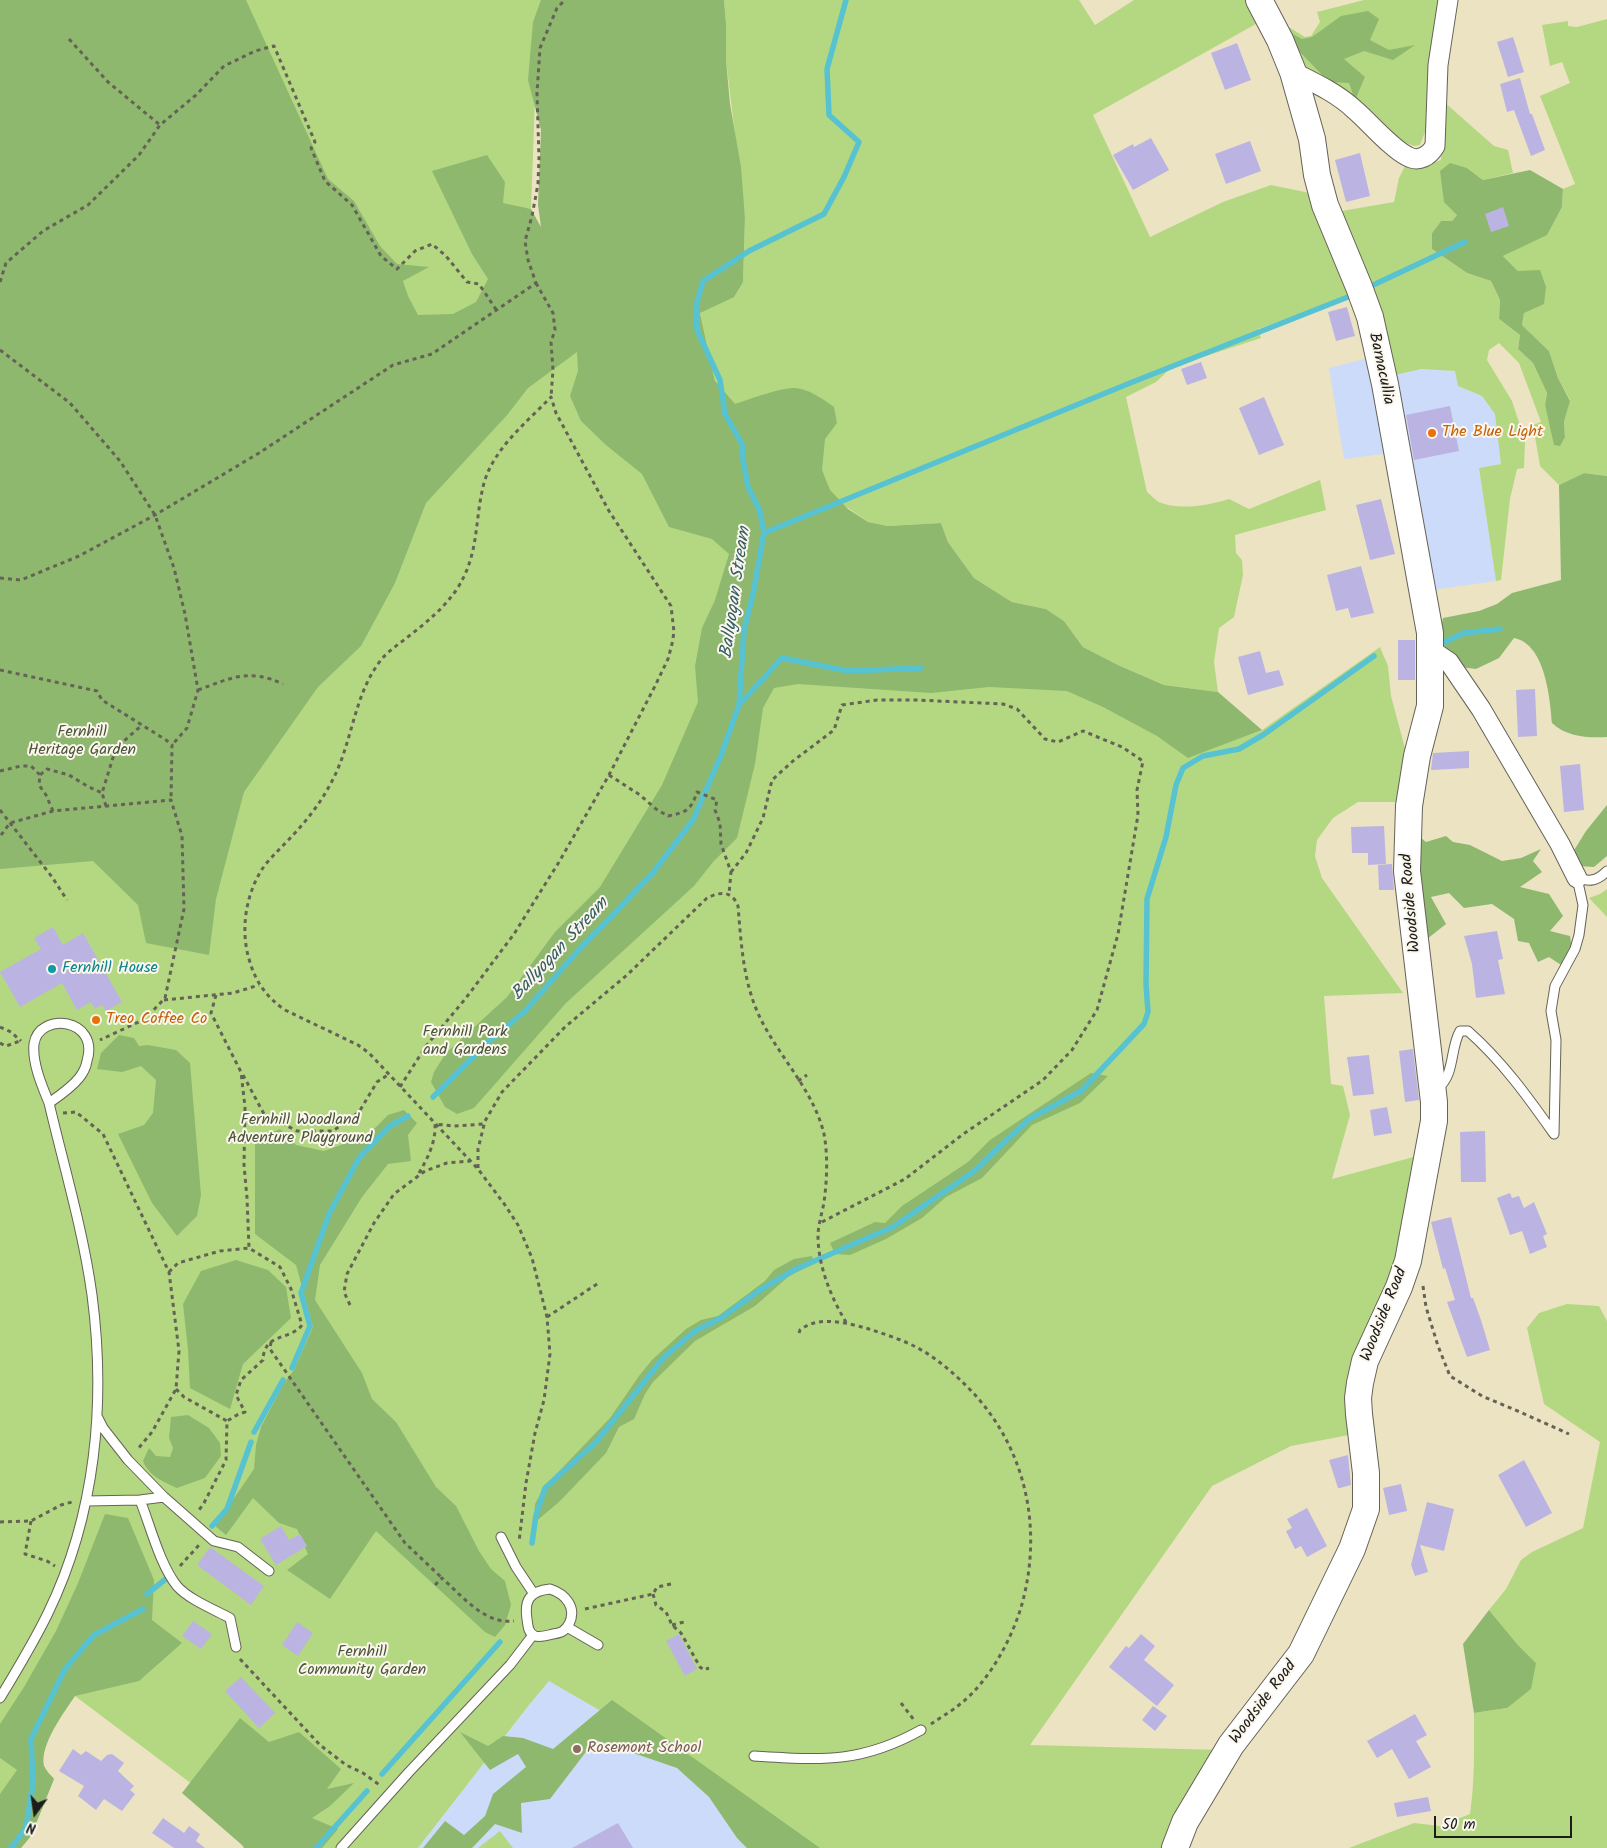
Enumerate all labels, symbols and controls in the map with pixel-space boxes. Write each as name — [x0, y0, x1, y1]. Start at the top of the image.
street label: Barnacullia — [1363, 331, 1397, 407]
place label: The Blue Light — [1442, 423, 1543, 443]
marker: The Blue Light — [1426, 427, 1438, 439]
water label: Ballyogan Stream — [717, 526, 757, 660]
park label: Fernhill Heritage Garden — [28, 723, 136, 761]
street label: Woodside Road — [1398, 853, 1426, 953]
water label: Ballyogan Stream — [508, 894, 614, 1006]
place label: Fernhill House — [62, 959, 158, 979]
marker: Fernhill House — [46, 963, 58, 975]
place label: Treo Coffee Co — [106, 1010, 207, 1030]
marker: Treo Coffee Co — [90, 1014, 102, 1026]
park label: Fernhill Park and Gardens — [422, 1023, 508, 1061]
park label: Fernhill Woodland Adventure Playground — [228, 1111, 372, 1149]
street label: Woodside Road — [1358, 1265, 1412, 1365]
park label: Fernhill Community Garden — [298, 1643, 426, 1681]
street label: Woodside Road — [1226, 1658, 1302, 1748]
place label: Rosemont School — [587, 1739, 701, 1759]
marker: Rosemont School — [571, 1743, 583, 1755]
north arrow — [10, 1788, 60, 1838]
scale bar — [1437, 1806, 1574, 1838]
text: 50 m — [1442, 1813, 1476, 1837]
text: N — [24, 1816, 38, 1839]

